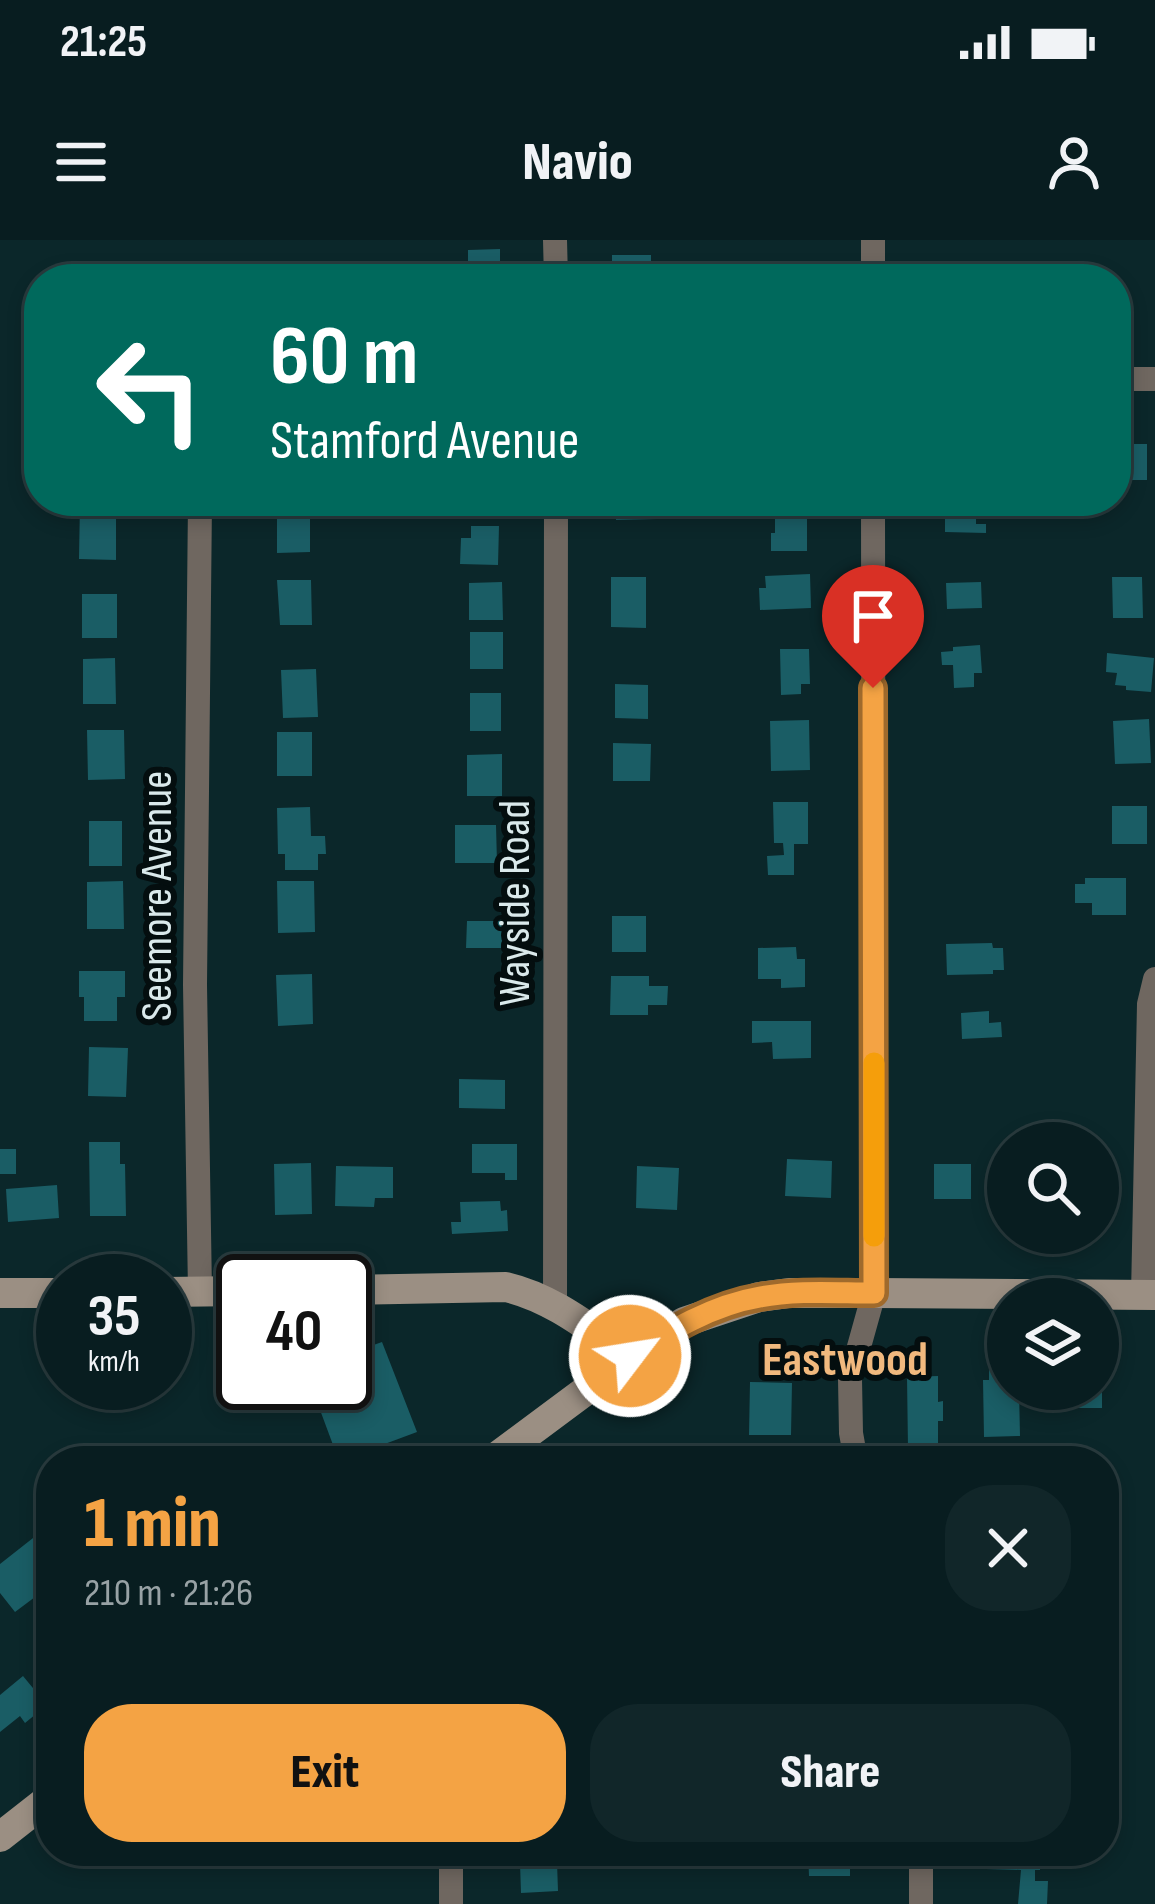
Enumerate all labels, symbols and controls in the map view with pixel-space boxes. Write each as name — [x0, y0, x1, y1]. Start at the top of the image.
text: 21:25 — [60, 15, 147, 70]
icon: menu — [48, 129, 114, 195]
icon: person — [1041, 129, 1107, 195]
text: Navio — [522, 130, 633, 195]
text: 60 m — [270, 307, 418, 408]
icon: left — [72, 312, 228, 468]
text: Stamford Avenue — [270, 409, 579, 474]
pin — [822, 565, 924, 688]
icon: arrive — [840, 583, 906, 649]
street label: Seemore Avenue — [130, 771, 185, 1021]
street label: Wayside Road — [488, 800, 543, 1006]
map controls — [987, 1122, 1119, 1410]
button: search — [987, 1122, 1119, 1254]
speed limit sign: 40 — [216, 1254, 372, 1410]
button: layers — [987, 1278, 1119, 1410]
text: 35 — [87, 1281, 141, 1353]
position arrow — [567, 1293, 693, 1419]
district label: Eastwood — [762, 1332, 928, 1389]
text: km/h — [88, 1344, 140, 1380]
text: 1 min — [84, 1481, 221, 1568]
button: close — [945, 1485, 1071, 1611]
text: 210 m · 21:26 — [84, 1570, 253, 1617]
button: Exit — [84, 1704, 566, 1842]
button: Share — [590, 1704, 1071, 1842]

